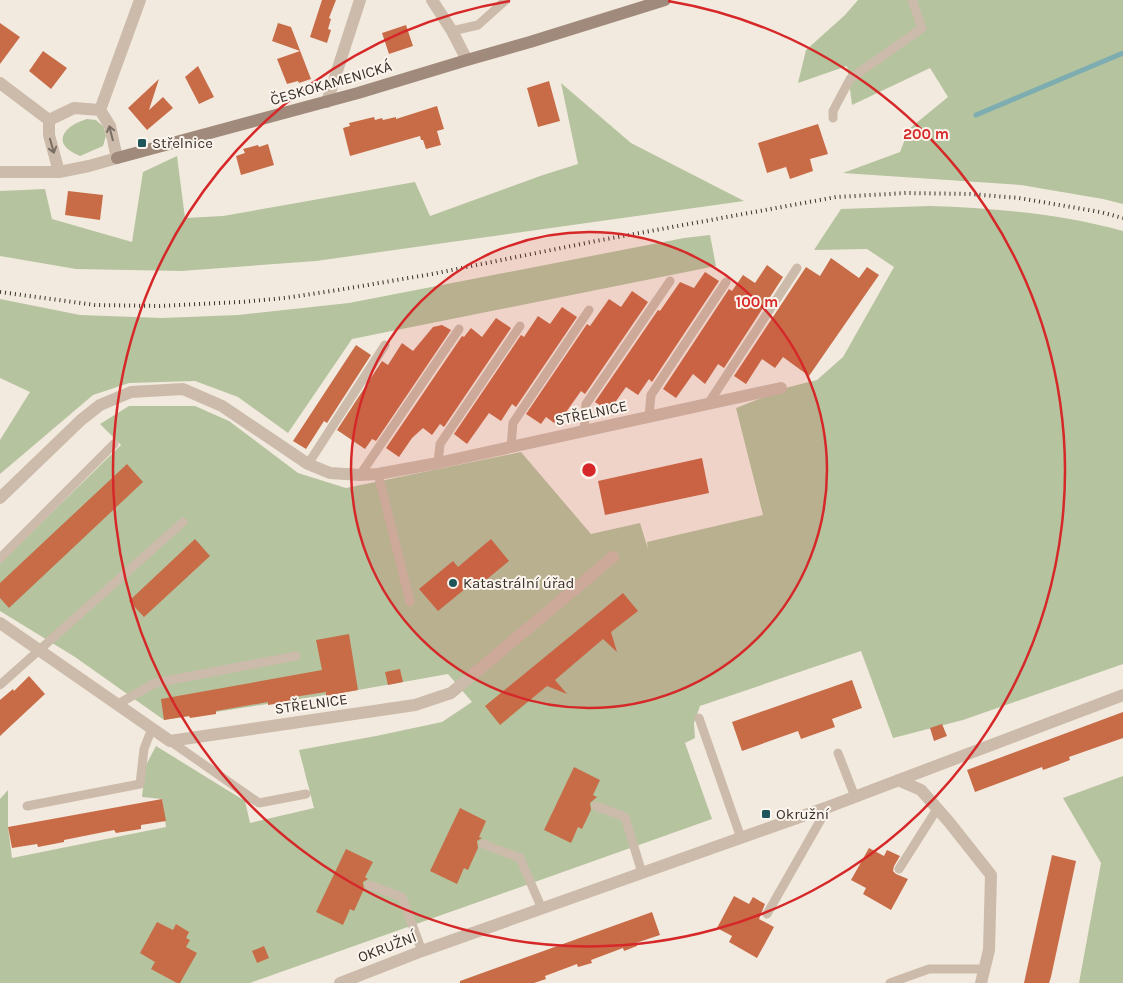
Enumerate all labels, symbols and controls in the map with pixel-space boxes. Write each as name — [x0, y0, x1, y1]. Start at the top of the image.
street label: ČESKOKAMENICKÁ — [268, 57, 394, 109]
one-way arrow — [106, 125, 115, 141]
text: 200 m — [903, 125, 949, 143]
place label: Střelnice — [152, 134, 213, 152]
marker: Střelnice — [136, 137, 148, 149]
one-way arrow — [48, 138, 57, 154]
text: 100 m — [736, 293, 778, 311]
street label: STŘELNICE — [553, 397, 629, 429]
centre of rings — [580, 461, 598, 479]
place label: Katastrální úřad — [463, 574, 574, 592]
marker: Katastrální úřad — [447, 577, 459, 589]
street label: STŘELNICE — [273, 690, 349, 718]
place label: Okružní — [776, 805, 830, 823]
marker: Okružní — [760, 808, 772, 820]
street label: OKRUŽNÍ — [355, 927, 419, 966]

